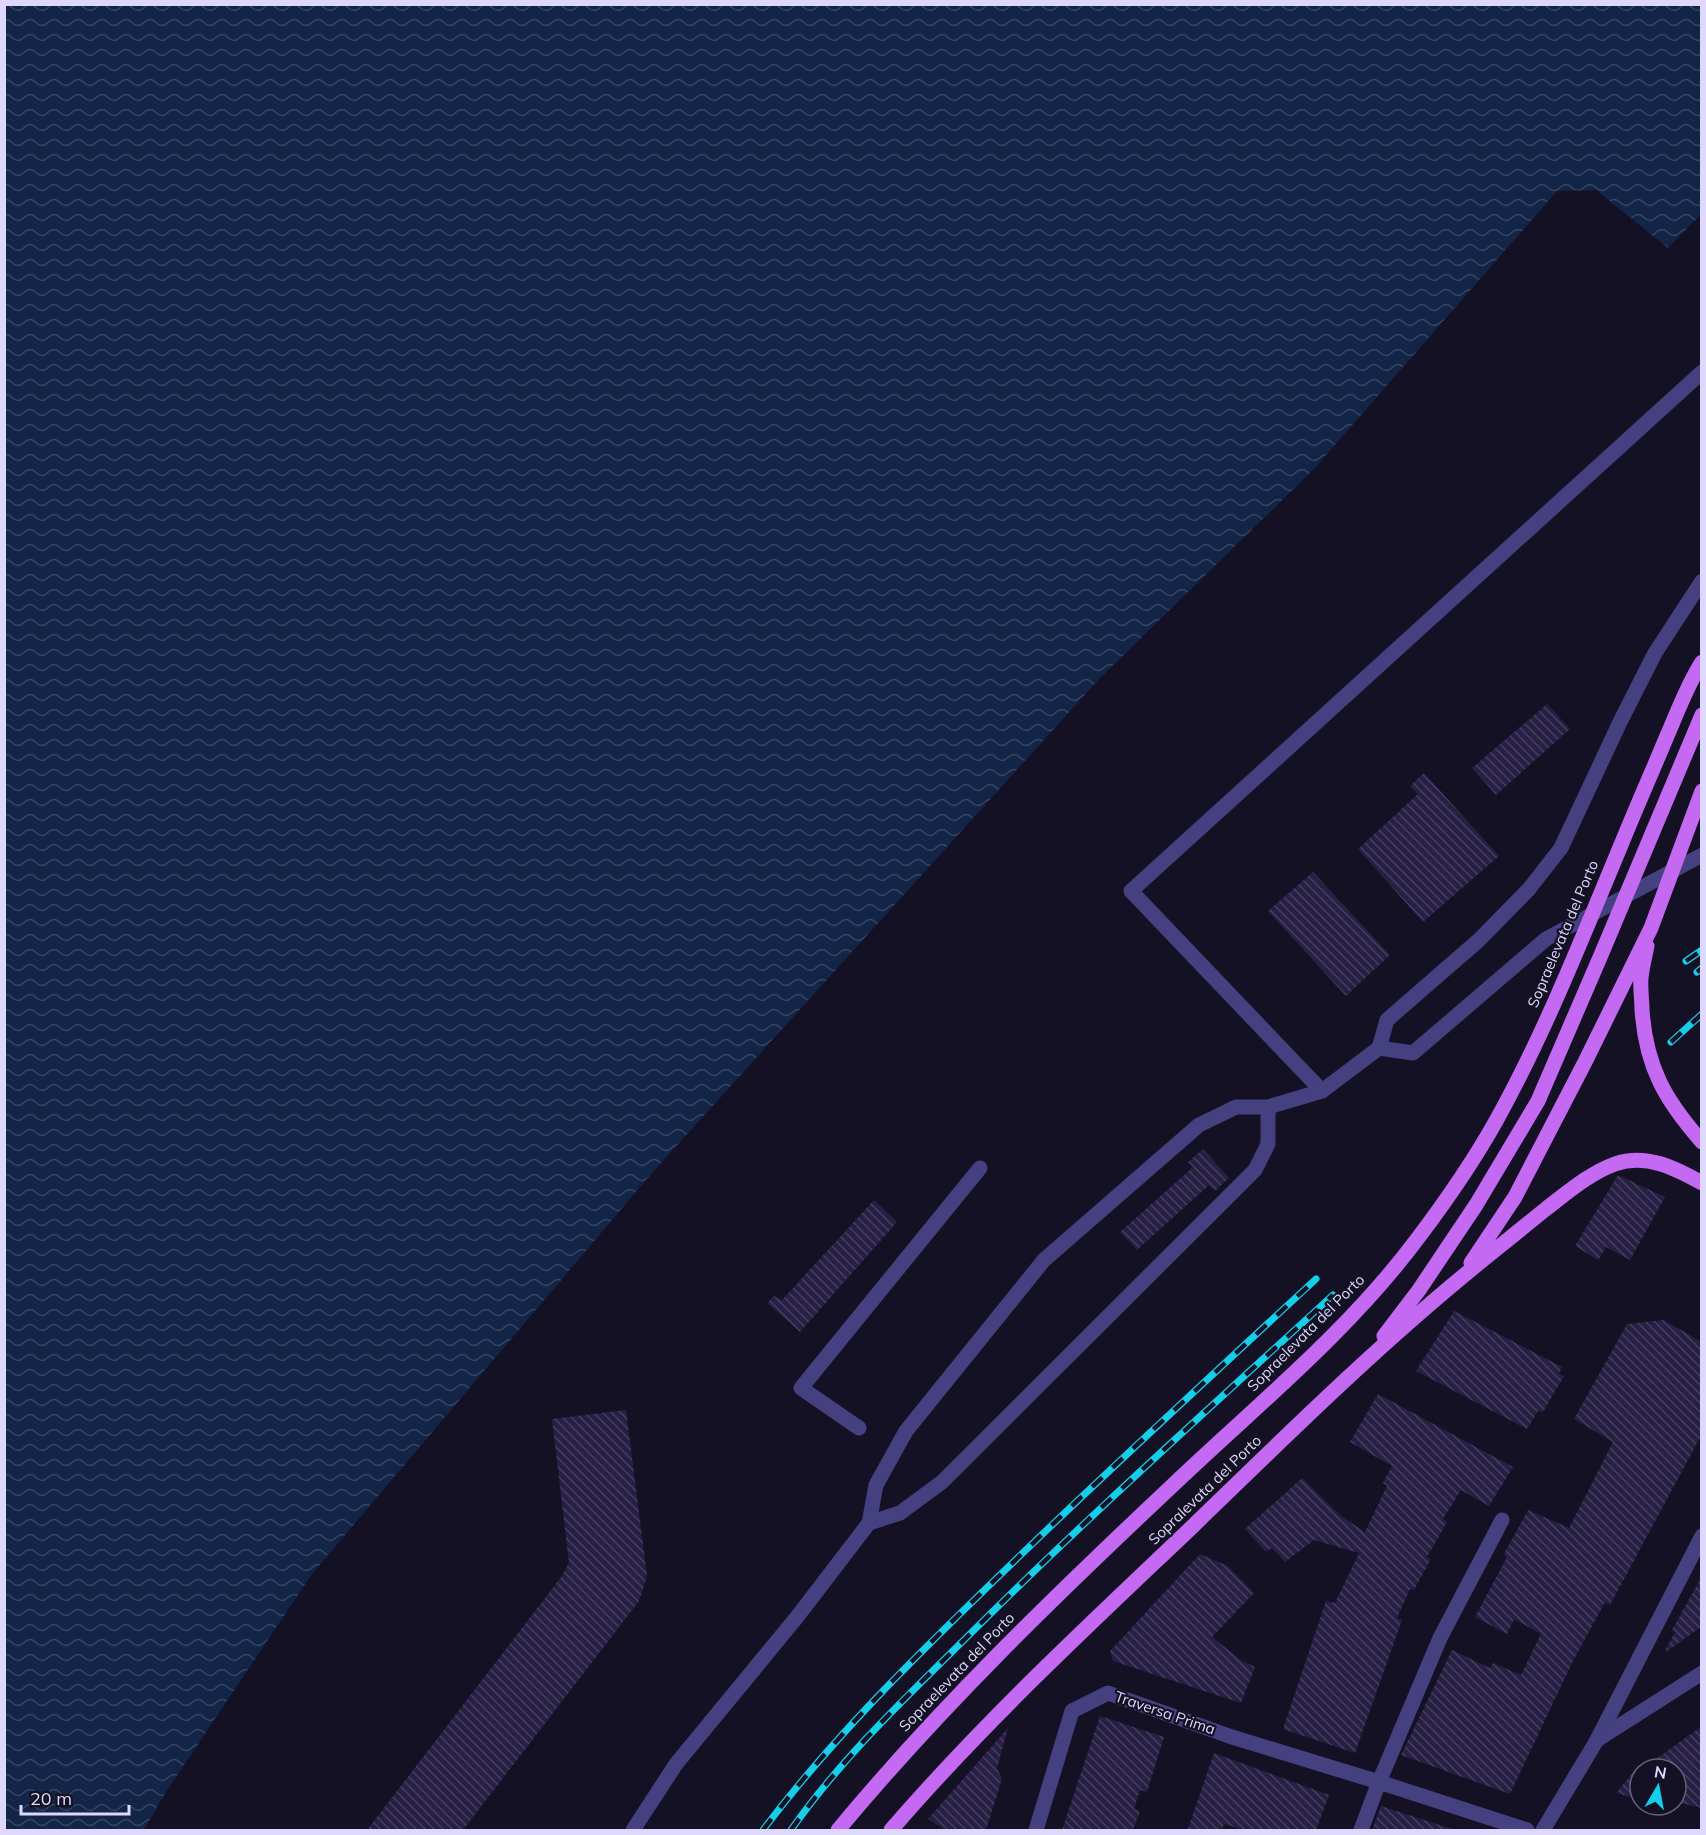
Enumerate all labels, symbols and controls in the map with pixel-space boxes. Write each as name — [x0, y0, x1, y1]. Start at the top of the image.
street label: Sopraelevata del Porto — [1523, 857, 1602, 1010]
street label: Sopraelevata del Porto — [1243, 1270, 1368, 1395]
street label: Sopralevata del Porto — [1144, 1431, 1265, 1549]
street label: Sopraelevata del Porto — [895, 1608, 1018, 1735]
street label: Traversa Prima — [1113, 1686, 1218, 1739]
north arrow — [1628, 1757, 1688, 1817]
text: N — [1653, 1761, 1668, 1783]
scale bar — [21, 1778, 129, 1816]
text: 20 m — [30, 1787, 72, 1810]

